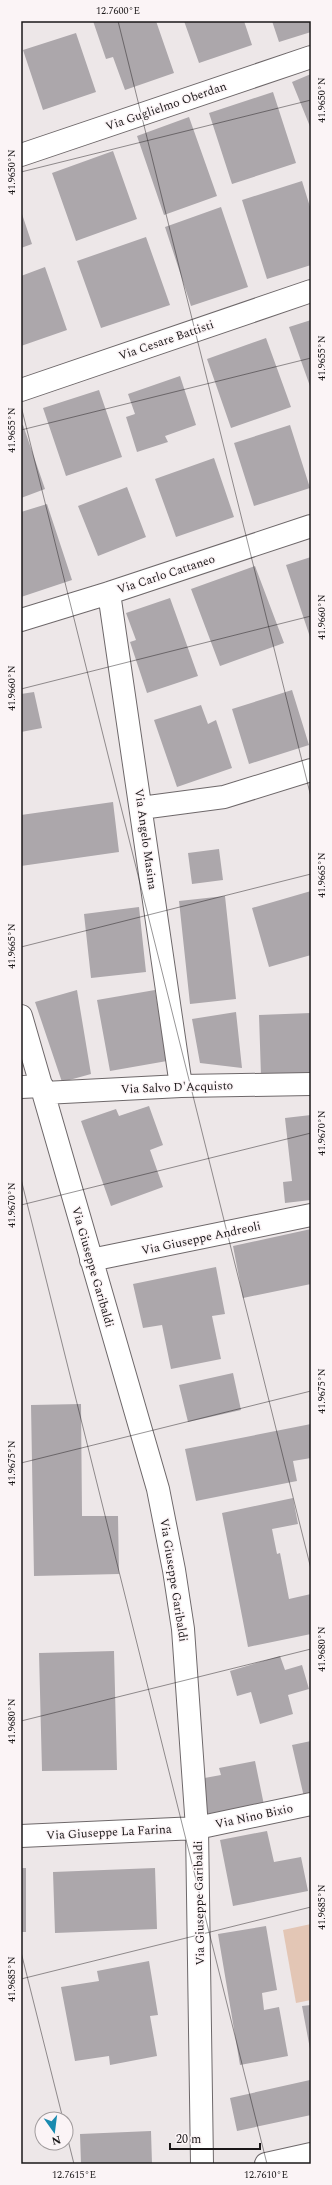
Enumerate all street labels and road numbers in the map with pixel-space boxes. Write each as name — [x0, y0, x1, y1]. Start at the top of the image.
street label: Via Guglielmo Oberdan — [103, 77, 229, 136]
street label: Via Cesare Battisti — [116, 315, 217, 366]
street label: Via Carlo Cattaneo — [115, 550, 218, 599]
street label: Via Angelo Masina — [129, 787, 162, 891]
street label: Via Salvo D'Acquisto — [120, 1076, 234, 1099]
street label: Via Giuseppe Garibaldi — [66, 1205, 119, 1330]
street label: Via Giuseppe Andreoli — [140, 1216, 263, 1260]
street label: Via Giuseppe Garibaldi — [154, 1517, 193, 1643]
street label: Via Nino Bixio — [213, 1799, 295, 1834]
street label: Via Giuseppe La Farina — [46, 1820, 172, 1845]
street label: Via Giuseppe Garibaldi — [189, 1840, 210, 1966]

